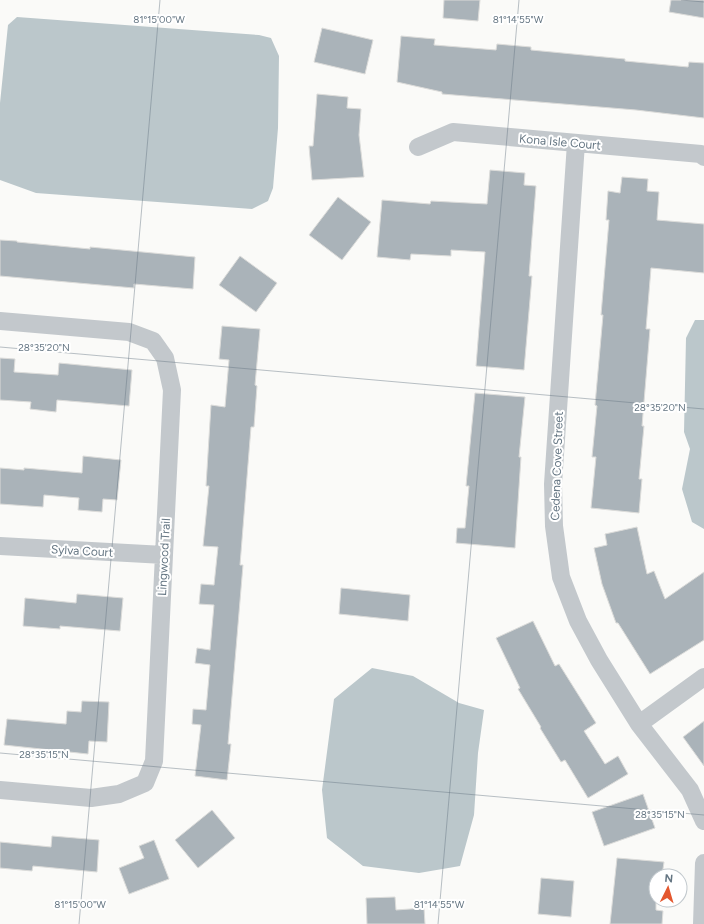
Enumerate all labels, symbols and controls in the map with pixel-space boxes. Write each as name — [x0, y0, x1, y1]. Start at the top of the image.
text: 81°15'00"W — [133, 13, 185, 26]
text: 81°14'55"W — [493, 13, 544, 26]
street label: Kona Isle Court — [519, 131, 602, 153]
text: 28°35'20"N — [18, 341, 70, 354]
text: 28°35'20"N — [634, 401, 686, 414]
street label: Cedena Cove Street — [548, 411, 566, 521]
street label: Lingwood Trail — [155, 518, 173, 596]
street label: Sylva Court — [50, 542, 114, 560]
text: 28°35'15"N — [19, 748, 69, 761]
text: 28°35'15"N — [635, 808, 685, 821]
north arrow — [648, 868, 688, 908]
text: N — [664, 872, 674, 885]
text: 81°15'00"W — [54, 898, 106, 911]
text: 81°14'55"W — [414, 898, 465, 911]

